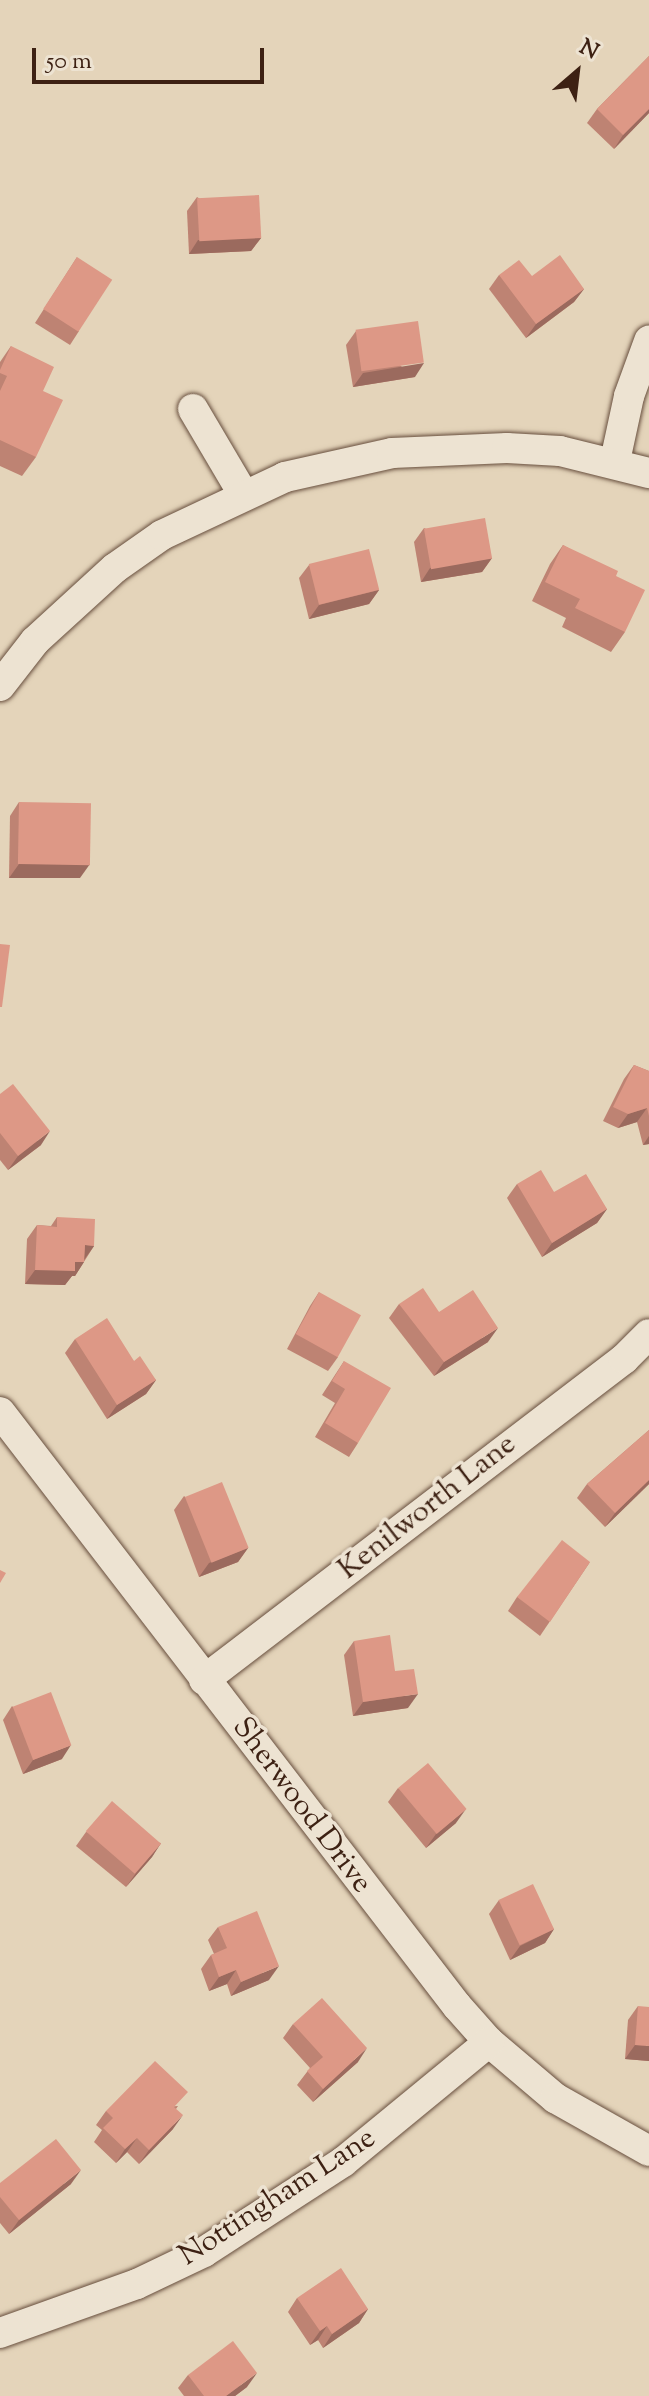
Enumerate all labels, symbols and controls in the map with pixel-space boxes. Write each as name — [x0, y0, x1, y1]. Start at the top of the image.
scale bar — [36, 32, 268, 82]
north arrow — [537, 32, 617, 112]
text: N — [573, 33, 604, 69]
text: 50 m — [46, 45, 92, 79]
street label: Kenilworth Lane — [332, 1427, 524, 1589]
street label: Sherwood Drive — [223, 1711, 379, 1901]
street label: Nottingham Lane — [173, 2121, 383, 2275]

